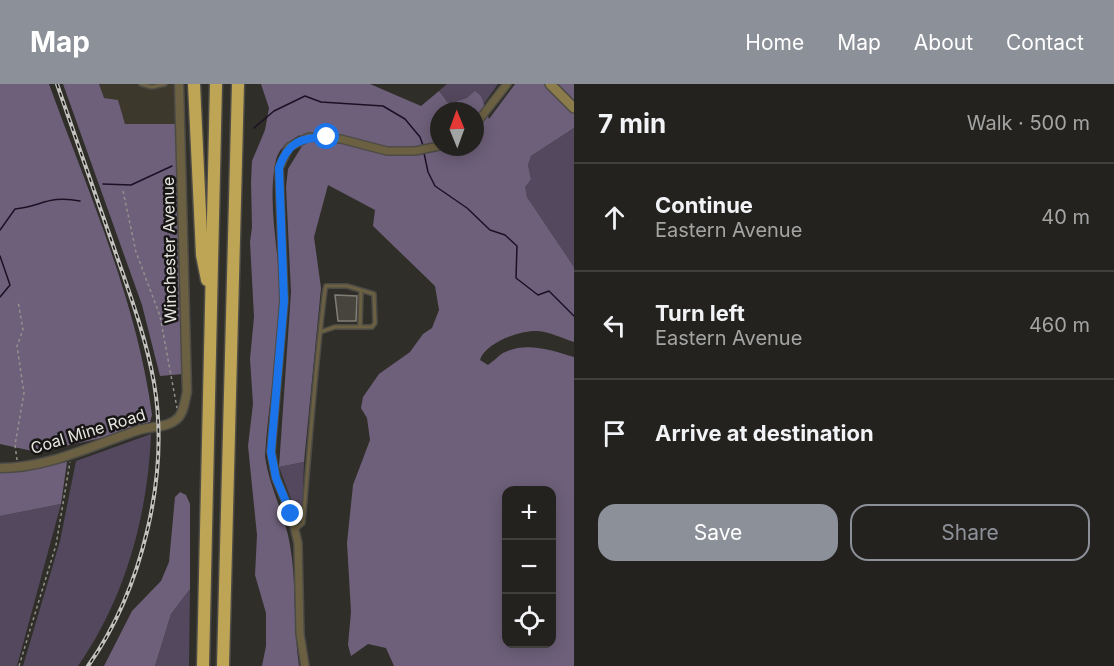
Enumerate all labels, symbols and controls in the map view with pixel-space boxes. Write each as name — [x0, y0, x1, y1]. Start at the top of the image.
text: Map — [30, 25, 90, 59]
text: Home — [745, 30, 804, 55]
text: Map — [837, 30, 881, 55]
text: About — [914, 30, 973, 55]
text: Contact — [1006, 30, 1084, 55]
north arrow — [430, 102, 484, 156]
text: 7 min — [598, 108, 666, 139]
text: Walk · 500 m — [967, 111, 1090, 135]
route start — [313, 123, 339, 149]
street label: Winchester Avenue — [158, 177, 180, 323]
text: Continue — [655, 192, 753, 218]
icon: ahead — [598, 201, 631, 234]
text: 40 m — [1041, 205, 1090, 229]
text: Eastern Avenue — [655, 218, 802, 242]
text: Turn left — [655, 300, 745, 326]
icon: left — [598, 309, 631, 342]
text: 460 m — [1029, 313, 1090, 337]
text: Eastern Avenue — [655, 326, 802, 350]
street label: Coal Mine Road — [28, 404, 148, 458]
icon: arrive — [598, 417, 631, 450]
text: Arrive at destination — [655, 420, 874, 446]
map controls — [502, 486, 556, 648]
button: + — [502, 486, 556, 540]
route end — [277, 500, 303, 526]
button: Save — [598, 504, 838, 561]
button: Share — [850, 504, 1090, 561]
button: − — [502, 540, 556, 594]
button: locate — [502, 594, 556, 648]

